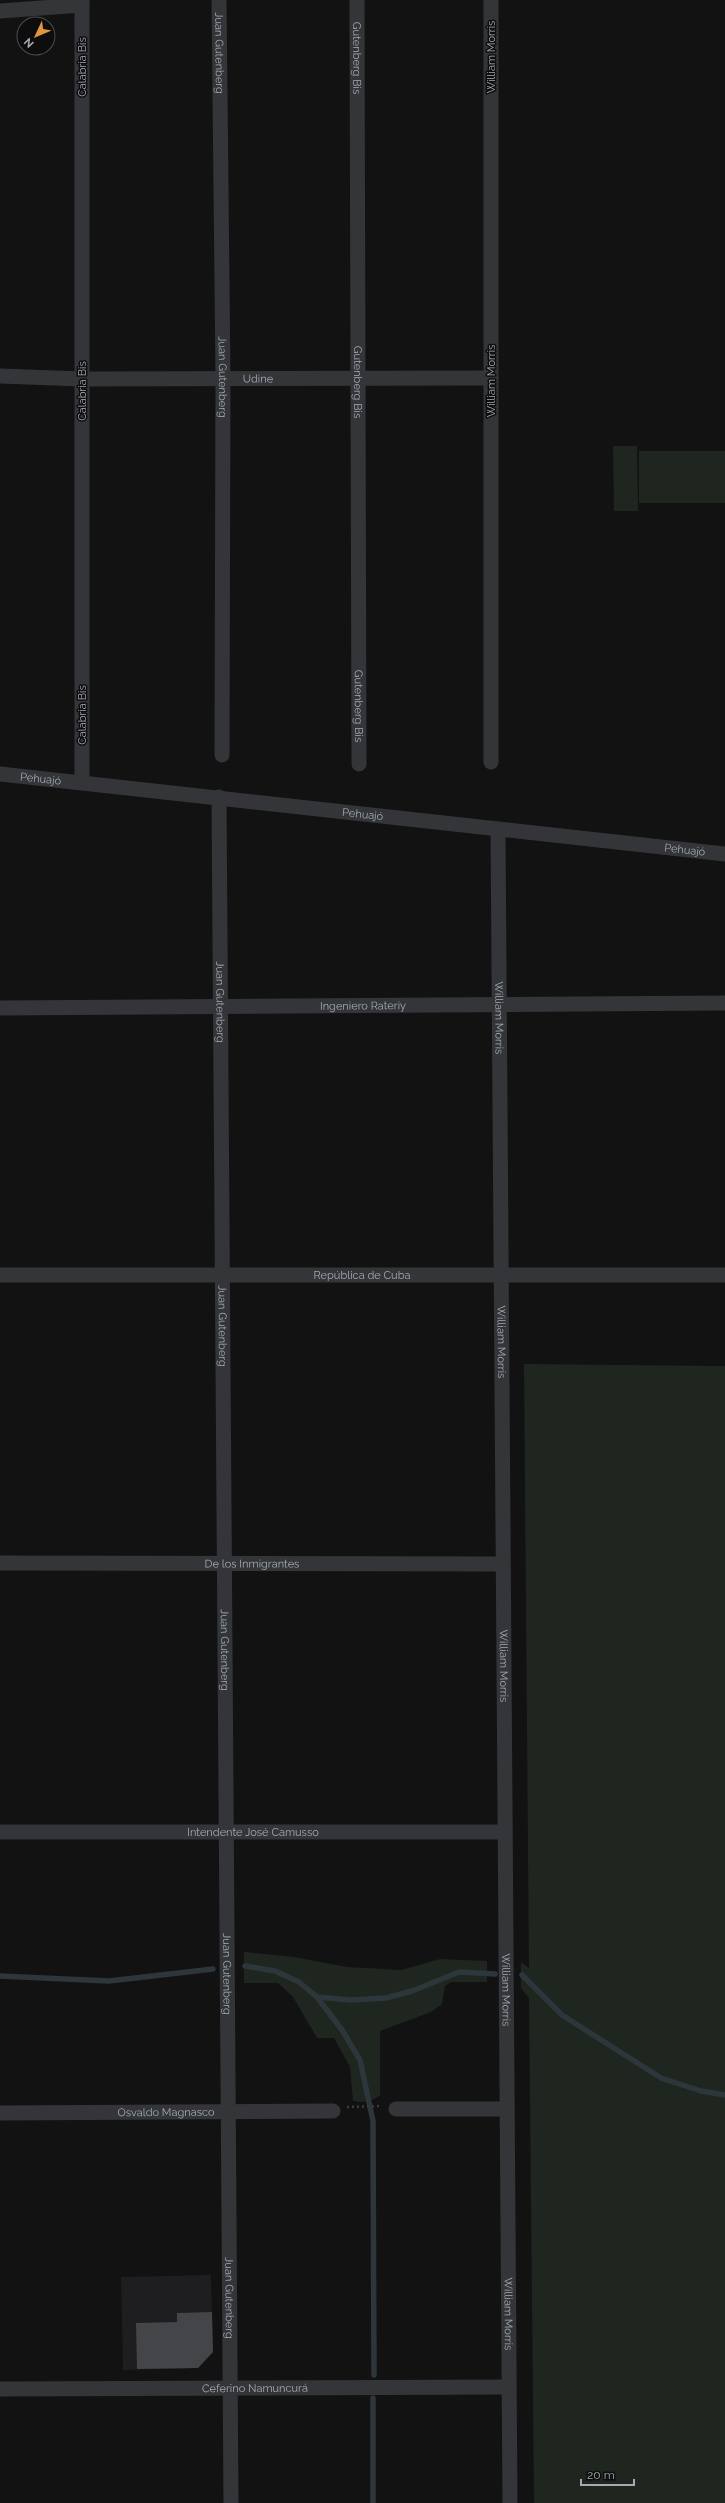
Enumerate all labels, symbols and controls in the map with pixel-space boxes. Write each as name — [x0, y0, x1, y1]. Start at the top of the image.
street label: Juan Gutenberg — [213, 12, 226, 94]
north arrow — [16, 16, 56, 56]
street label: William Morris — [485, 21, 498, 93]
street label: Gutenberg Bis — [351, 22, 364, 94]
text: N — [22, 35, 37, 50]
street label: Calabria Bis — [76, 37, 89, 97]
street label: Juan Gutenberg — [216, 336, 230, 418]
street label: William Morris — [485, 345, 498, 417]
street label: Gutenberg Bis — [351, 346, 365, 418]
street label: Calabria Bis — [76, 361, 89, 421]
street label: Udine — [243, 372, 274, 385]
street label: Gutenberg Bis — [352, 670, 365, 742]
street label: Calabria Bis — [76, 685, 89, 745]
street label: Pehuajó — [20, 770, 62, 787]
street label: Pehuajó — [342, 805, 384, 823]
street label: Pehuajó — [664, 841, 706, 858]
street label: Juan Gutenberg — [214, 961, 227, 1043]
street label: William Morris — [493, 982, 506, 1054]
street label: Ingeniero Rateriy — [320, 999, 406, 1012]
street label: República de Cuba — [314, 1269, 410, 1282]
street label: Juan Gutenberg — [216, 1285, 230, 1367]
street label: William Morris — [495, 1306, 508, 1378]
street label: De los Inmigrantes — [205, 1557, 299, 1570]
street label: Juan Gutenberg — [218, 1609, 232, 1691]
street label: William Morris — [497, 1630, 511, 1702]
street label: Intendente José Camusso — [187, 1826, 319, 1839]
street label: Juan Gutenberg — [220, 1933, 234, 2015]
street label: William Morris — [500, 1954, 513, 2026]
street label: Osvaldo Magnasco — [117, 2105, 215, 2119]
street label: Juan Gutenberg — [223, 2257, 236, 2339]
street label: William Morris — [502, 2277, 515, 2350]
street label: Ceferino Namuncurá — [202, 2381, 308, 2395]
scale bar — [581, 2461, 634, 2487]
text: 20 m — [587, 2468, 615, 2482]

